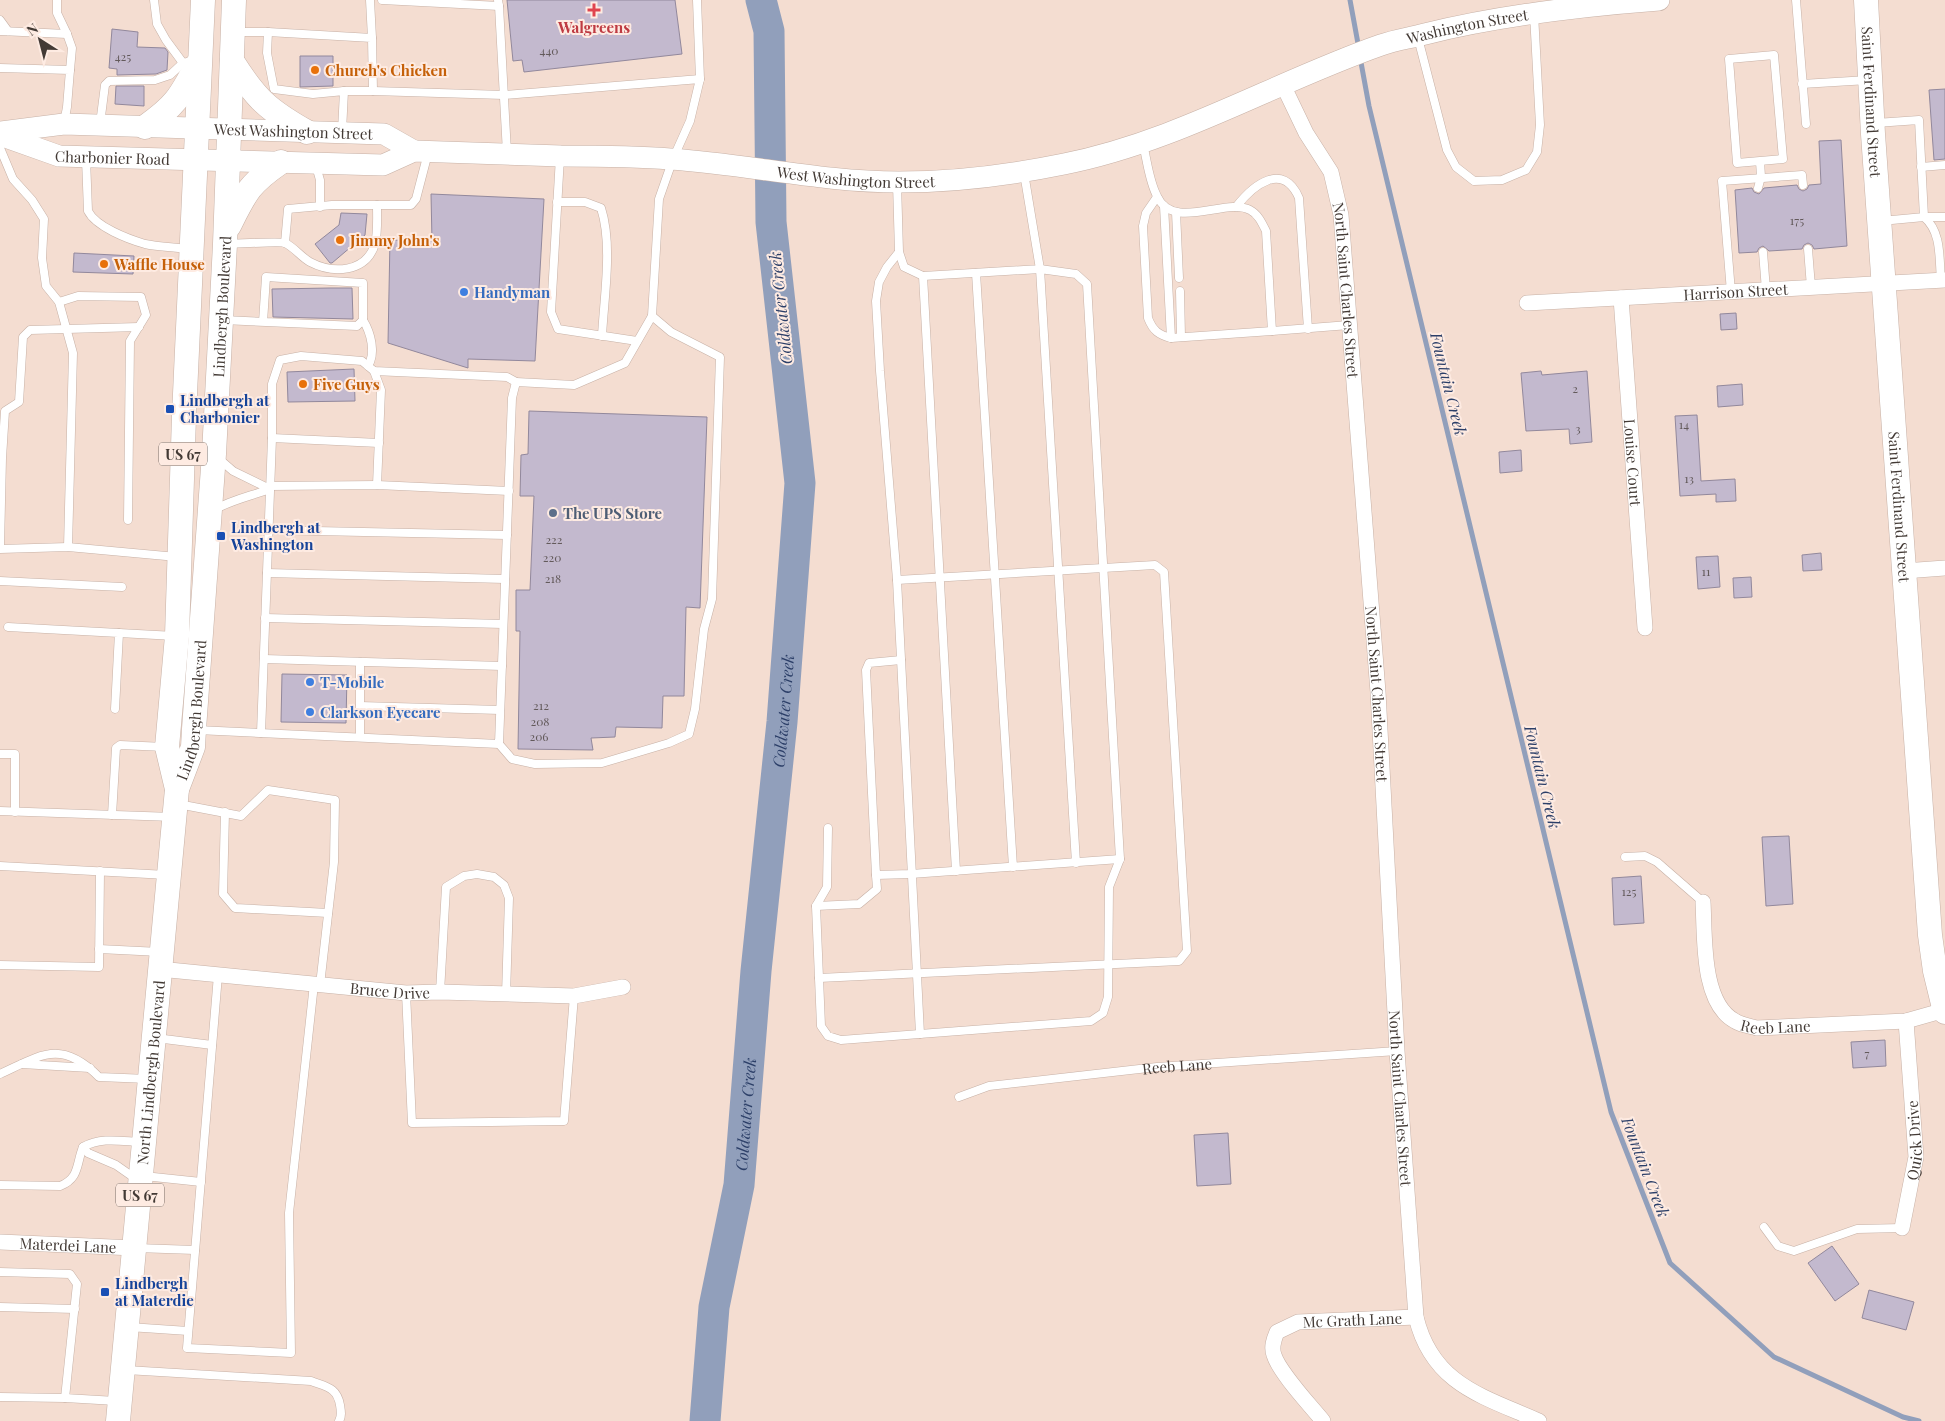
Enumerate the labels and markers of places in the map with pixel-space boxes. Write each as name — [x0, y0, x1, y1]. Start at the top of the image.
marker: Walgreens — [588, 4, 600, 16]
place label: Walgreens — [557, 17, 630, 37]
place label: Church's Chicken — [325, 60, 448, 80]
marker: Church's Chicken — [309, 64, 321, 76]
place label: Jimmy John's — [349, 230, 439, 250]
marker: Jimmy John's — [334, 234, 346, 246]
place label: Waffle House — [113, 254, 205, 274]
marker: Waffle House — [98, 258, 110, 270]
place label: Handyman — [474, 282, 551, 302]
marker: Handyman — [458, 286, 470, 298]
place label: Five Guys — [313, 374, 380, 394]
marker: Five Guys — [297, 378, 309, 390]
place label: Lindbergh at Charbonier — [180, 390, 270, 427]
marker: Lindbergh at Charbonier — [164, 403, 176, 415]
place label: The UPS Store — [563, 503, 663, 523]
marker: The UPS Store — [547, 507, 559, 519]
place label: Lindbergh at Washington — [230, 517, 321, 554]
marker: Lindbergh at Washington — [215, 530, 227, 542]
place label: T-Mobile — [320, 672, 385, 692]
marker: T-Mobile — [304, 676, 316, 688]
place label: Clarkson Eyecare — [320, 702, 441, 722]
marker: Clarkson Eyecare — [304, 706, 316, 718]
place label: Lindbergh at Materdie — [115, 1273, 194, 1310]
marker: Lindbergh at Materdie — [99, 1286, 111, 1298]

